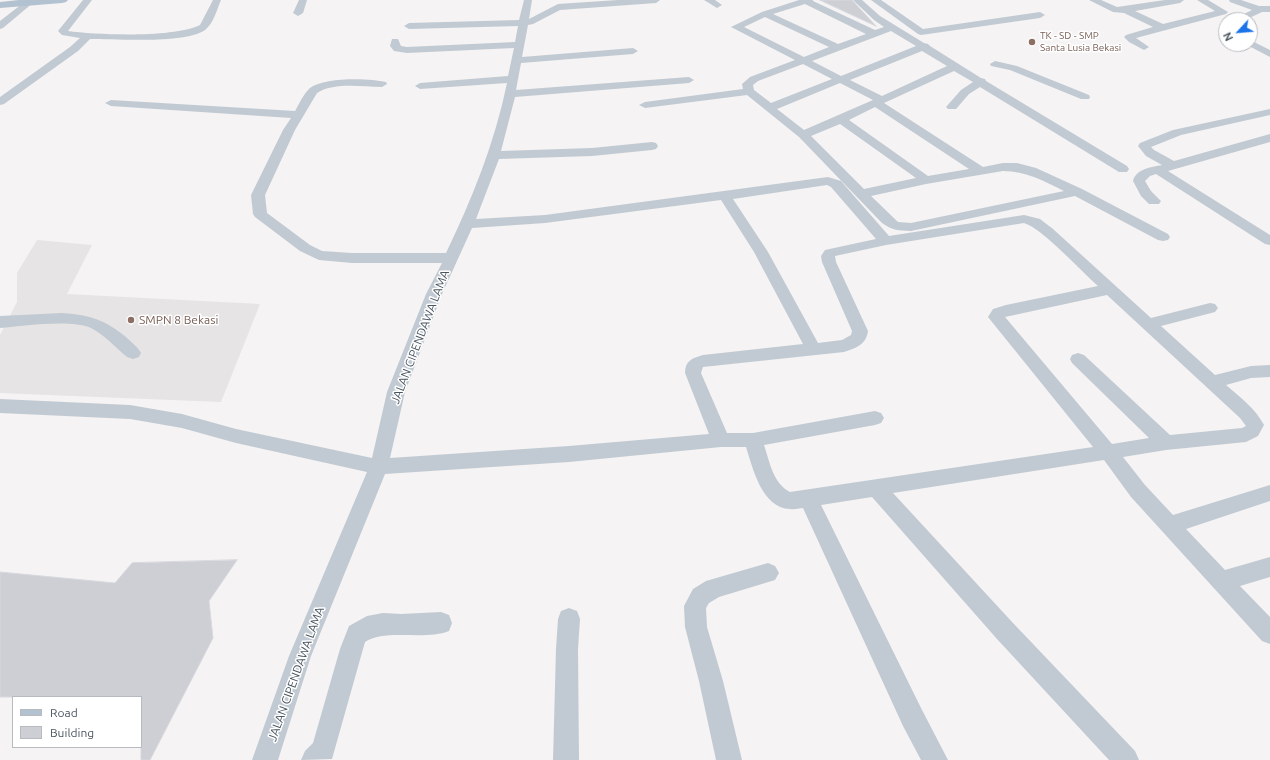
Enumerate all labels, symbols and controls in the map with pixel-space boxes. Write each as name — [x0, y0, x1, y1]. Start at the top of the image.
north arrow — [1218, 12, 1258, 52]
place label: TK - SD - SMP Santa Lusia Bekasi — [1040, 30, 1121, 54]
text: N — [1221, 30, 1235, 43]
marker: TK - SD - SMP Santa Lusia Bekasi — [1027, 37, 1037, 47]
street label: JALAN CIPENDAWA LAMA — [388, 268, 452, 406]
place label: SMPN 8 Bekasi — [139, 313, 218, 327]
marker: SMPN 8 Bekasi — [126, 315, 136, 325]
street label: JALAN CIPENDAWA LAMA — [265, 605, 327, 743]
legend — [12, 696, 142, 748]
text: Road — [50, 706, 78, 719]
text: Building — [50, 726, 94, 739]

